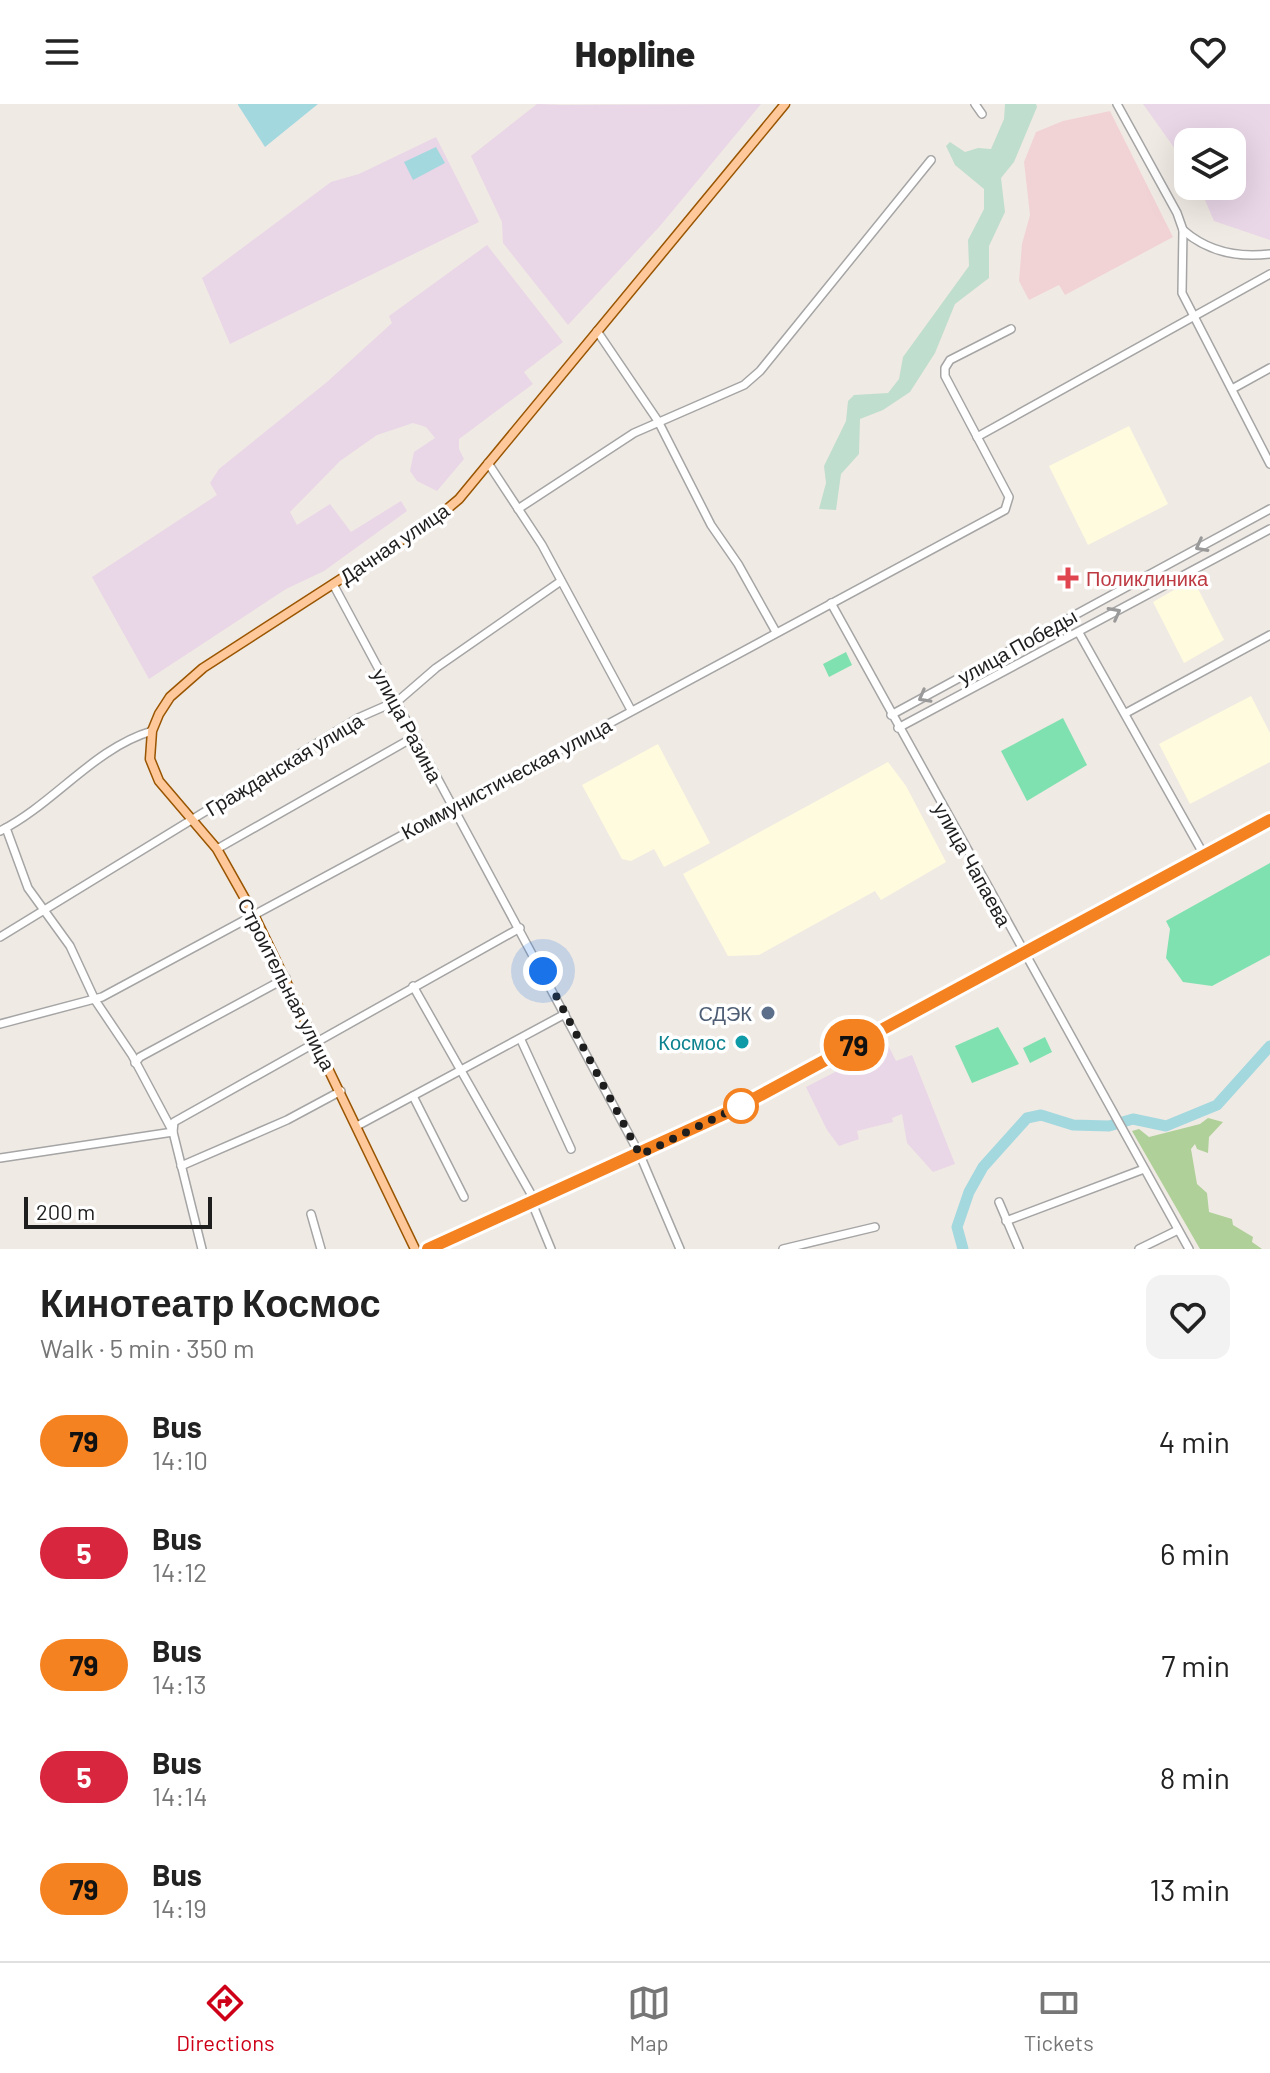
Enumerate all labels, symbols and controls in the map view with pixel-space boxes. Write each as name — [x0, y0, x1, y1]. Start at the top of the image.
icon: menu — [40, 30, 84, 74]
icon: heart — [1186, 30, 1230, 74]
text: Hopline — [575, 31, 695, 74]
map controls — [1174, 128, 1246, 200]
button: layers — [1174, 128, 1246, 200]
street label: Дачная улица — [335, 497, 454, 588]
one-way arrow — [1195, 537, 1210, 552]
place label: Поликлиника — [1086, 566, 1209, 590]
marker: Поликлиника — [1057, 567, 1079, 589]
street label: улица Победы — [953, 603, 1081, 689]
one-way arrow — [1107, 608, 1121, 623]
street label: улица Разина — [368, 664, 448, 787]
one-way arrow — [918, 687, 932, 703]
street label: Гражданская улица — [201, 707, 368, 820]
street label: Коммунистическая улица — [397, 712, 616, 844]
street label: улица Чапаева — [929, 798, 1017, 931]
street label: Строительная улица — [233, 894, 341, 1075]
your location — [523, 951, 563, 991]
place label: СДЭК — [698, 1001, 752, 1025]
marker: СДЭК — [759, 1004, 777, 1022]
line badge: 79 — [818, 1019, 890, 1071]
text: 79 — [840, 1028, 868, 1062]
place label: Космос — [658, 1030, 726, 1054]
marker: Космос — [733, 1033, 751, 1051]
unlabelled marker — [724, 1089, 758, 1123]
scale bar — [24, 1193, 212, 1229]
text: 200 m — [36, 1198, 95, 1224]
button: heart — [1146, 1275, 1230, 1359]
text: Кинотеатр Космос — [40, 1279, 381, 1325]
text: Walk · 5 min · 350 m — [40, 1332, 254, 1363]
text: Bus — [152, 1408, 202, 1444]
text: 4 min — [1159, 1423, 1230, 1459]
text: 79 — [70, 1424, 98, 1458]
text: 14:10 — [152, 1444, 208, 1475]
text: Bus — [152, 1520, 202, 1556]
text: 6 min — [1160, 1535, 1230, 1571]
text: 5 — [76, 1536, 92, 1570]
text: 14:12 — [152, 1556, 207, 1587]
text: Bus — [152, 1632, 202, 1668]
text: 7 min — [1161, 1647, 1230, 1683]
text: 79 — [70, 1648, 98, 1682]
text: 14:13 — [152, 1668, 207, 1699]
text: Bus — [152, 1744, 202, 1780]
text: 8 min — [1160, 1759, 1230, 1795]
text: 5 — [76, 1760, 92, 1794]
text: 14:14 — [152, 1780, 208, 1811]
text: Bus — [152, 1856, 202, 1892]
text: 13 min — [1149, 1871, 1230, 1907]
text: 79 — [70, 1872, 98, 1906]
text: 14:19 — [152, 1892, 207, 1923]
tab: Directions — [176, 1981, 275, 2055]
tab: Map — [627, 1981, 671, 2055]
tab: Tickets — [1024, 1981, 1094, 2055]

